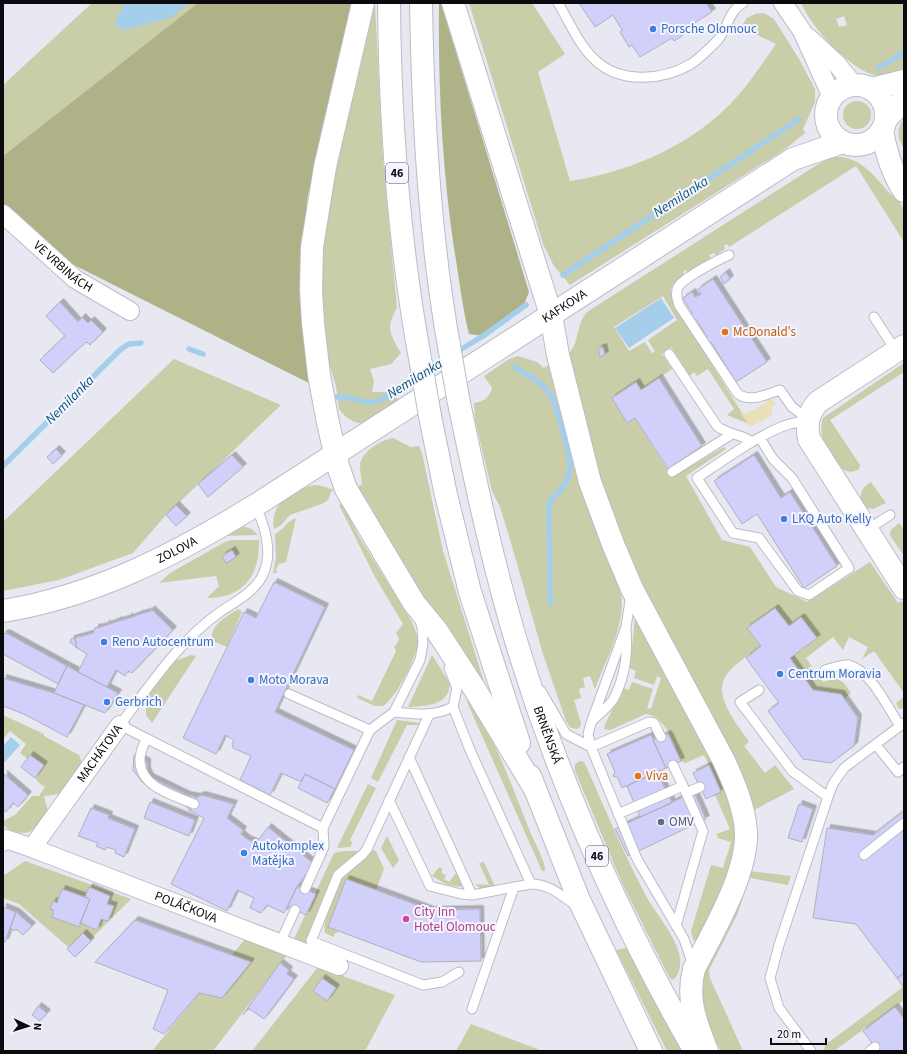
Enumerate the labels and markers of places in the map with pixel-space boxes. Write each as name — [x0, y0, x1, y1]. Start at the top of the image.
place label: Porsche Olomouc — [661, 20, 757, 38]
marker: Porsche Olomouc — [648, 24, 658, 34]
place label: McDonald's — [733, 323, 797, 341]
marker: McDonald's — [720, 327, 730, 337]
place label: LKQ Auto Kelly — [792, 510, 871, 528]
marker: LKQ Auto Kelly — [779, 514, 789, 524]
place label: Reno Autocentrum — [112, 633, 214, 651]
marker: Reno Autocentrum — [99, 637, 109, 647]
place label: Centrum Moravia — [788, 665, 881, 683]
marker: Centrum Moravia — [775, 669, 785, 679]
place label: Moto Morava — [259, 671, 329, 689]
marker: Moto Morava — [246, 675, 256, 685]
place label: Gerbrich — [115, 693, 162, 711]
marker: Gerbrich — [102, 697, 112, 707]
place label: Viva — [646, 767, 668, 785]
marker: Viva — [633, 771, 643, 781]
place label: OMV — [669, 813, 694, 831]
marker: OMV — [656, 817, 666, 827]
place label: Autokomplex Matějka — [252, 837, 324, 870]
marker: Autokomplex Matějka — [239, 848, 249, 858]
place label: City Inn Hotel Olomouc — [414, 903, 496, 936]
marker: City Inn Hotel Olomouc — [401, 914, 411, 924]

